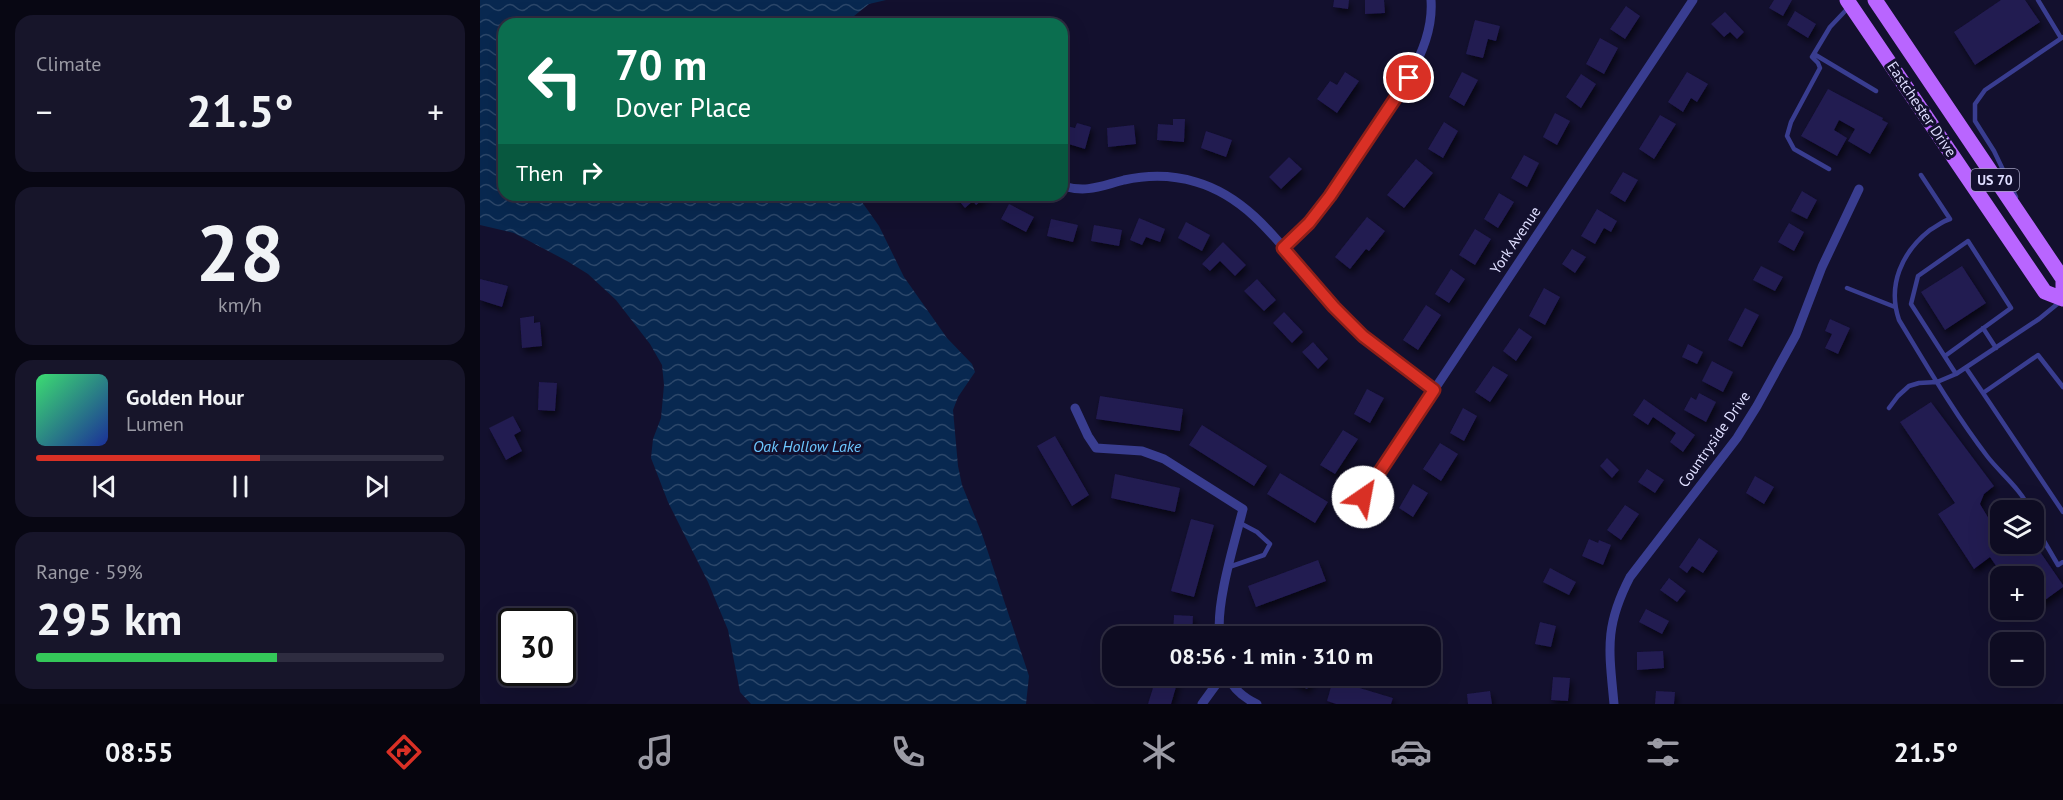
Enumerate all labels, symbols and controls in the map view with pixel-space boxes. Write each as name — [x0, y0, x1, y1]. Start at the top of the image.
text: 70 m — [615, 37, 707, 92]
icon: left — [516, 42, 594, 120]
text: Climate — [36, 51, 102, 77]
pin — [1383, 52, 1434, 103]
street label: Eastchester Drive — [1883, 58, 1961, 160]
icon: arrive — [1392, 61, 1425, 94]
text: 21.5° — [186, 81, 294, 139]
text: − — [36, 90, 53, 133]
text: + — [427, 90, 444, 133]
text: Dover Place — [615, 90, 751, 124]
icon: right — [575, 156, 608, 189]
text: Then — [516, 159, 563, 187]
road number: US 70 — [1971, 169, 2019, 191]
text: 28 — [196, 202, 284, 303]
street label: York Avenue — [1485, 203, 1545, 277]
text: km/h — [218, 292, 262, 318]
text: Golden Hour — [126, 383, 244, 411]
street label: Countryside Drive — [1674, 387, 1754, 491]
text: Lumen — [126, 411, 184, 437]
water label: Oak Hollow Lake — [753, 436, 862, 456]
position arrow — [1331, 465, 1395, 529]
icon: previous — [88, 470, 121, 503]
icon: pause — [224, 470, 257, 503]
icon: next — [360, 470, 393, 503]
map controls — [1990, 500, 2044, 686]
button: layers — [1990, 500, 2044, 554]
text: Range · 59% — [36, 559, 143, 585]
button: + — [1990, 566, 2044, 620]
text: 295 km — [36, 589, 182, 647]
speed limit sign: 30 — [498, 608, 576, 686]
button: − — [1990, 632, 2044, 686]
text: 08:56 · 1 min · 310 m — [1170, 642, 1373, 670]
icon: directions — [383, 731, 425, 773]
icon: music — [635, 731, 677, 773]
icon: phone — [887, 731, 929, 773]
icon: climate — [1138, 731, 1180, 773]
icon: car — [1390, 731, 1432, 773]
icon: filters — [1642, 731, 1684, 773]
text: 08:55 — [105, 735, 173, 769]
text: 21.5° — [1894, 735, 1958, 769]

